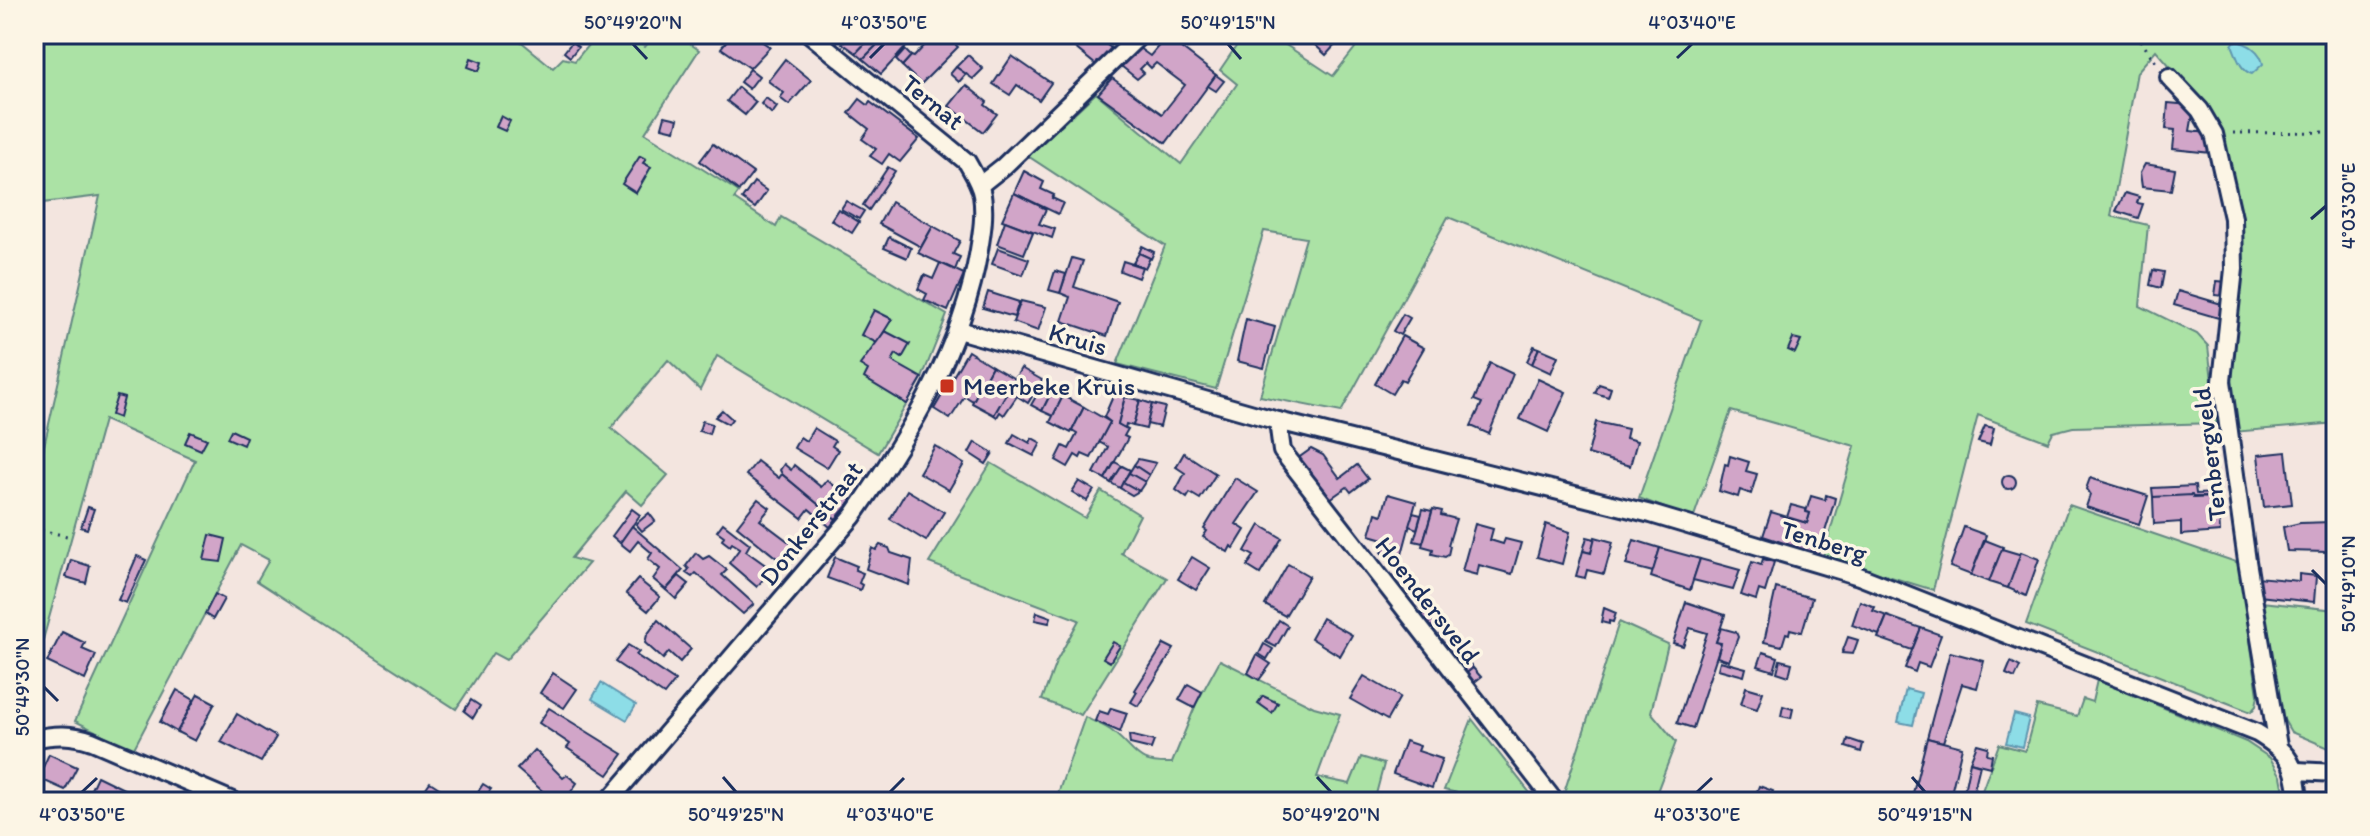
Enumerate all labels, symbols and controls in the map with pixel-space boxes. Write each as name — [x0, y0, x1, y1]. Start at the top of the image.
text: 50°49'20"N — [584, 10, 682, 34]
text: 4°03'50"E — [841, 10, 927, 34]
text: 50°49'15"N — [1180, 10, 1276, 34]
text: 4°03'40"E — [1648, 10, 1736, 34]
street label: Ternat — [895, 67, 971, 137]
text: 4°03'30"E — [2336, 163, 2360, 249]
street label: Kruis — [1045, 315, 1111, 363]
place label: Meerbeke Kruis — [963, 370, 1135, 402]
marker: Meerbeke Kruis — [938, 377, 956, 395]
street label: Tenbergveld — [2185, 384, 2233, 523]
street label: Donkerstraat — [752, 454, 870, 592]
street label: Tenberg — [1777, 513, 1872, 569]
street label: Hoendersveld — [1368, 530, 1488, 671]
text: 50°49'10"N — [2336, 535, 2360, 633]
text: 50°49'30"N — [10, 638, 34, 736]
text: 4°03'50"E — [39, 802, 125, 826]
text: 50°49'25"N — [688, 802, 784, 826]
text: 4°03'40"E — [846, 802, 934, 826]
text: 50°49'20"N — [1282, 802, 1380, 826]
text: 4°03'30"E — [1654, 802, 1740, 826]
text: 50°49'15"N — [1877, 802, 1973, 826]

